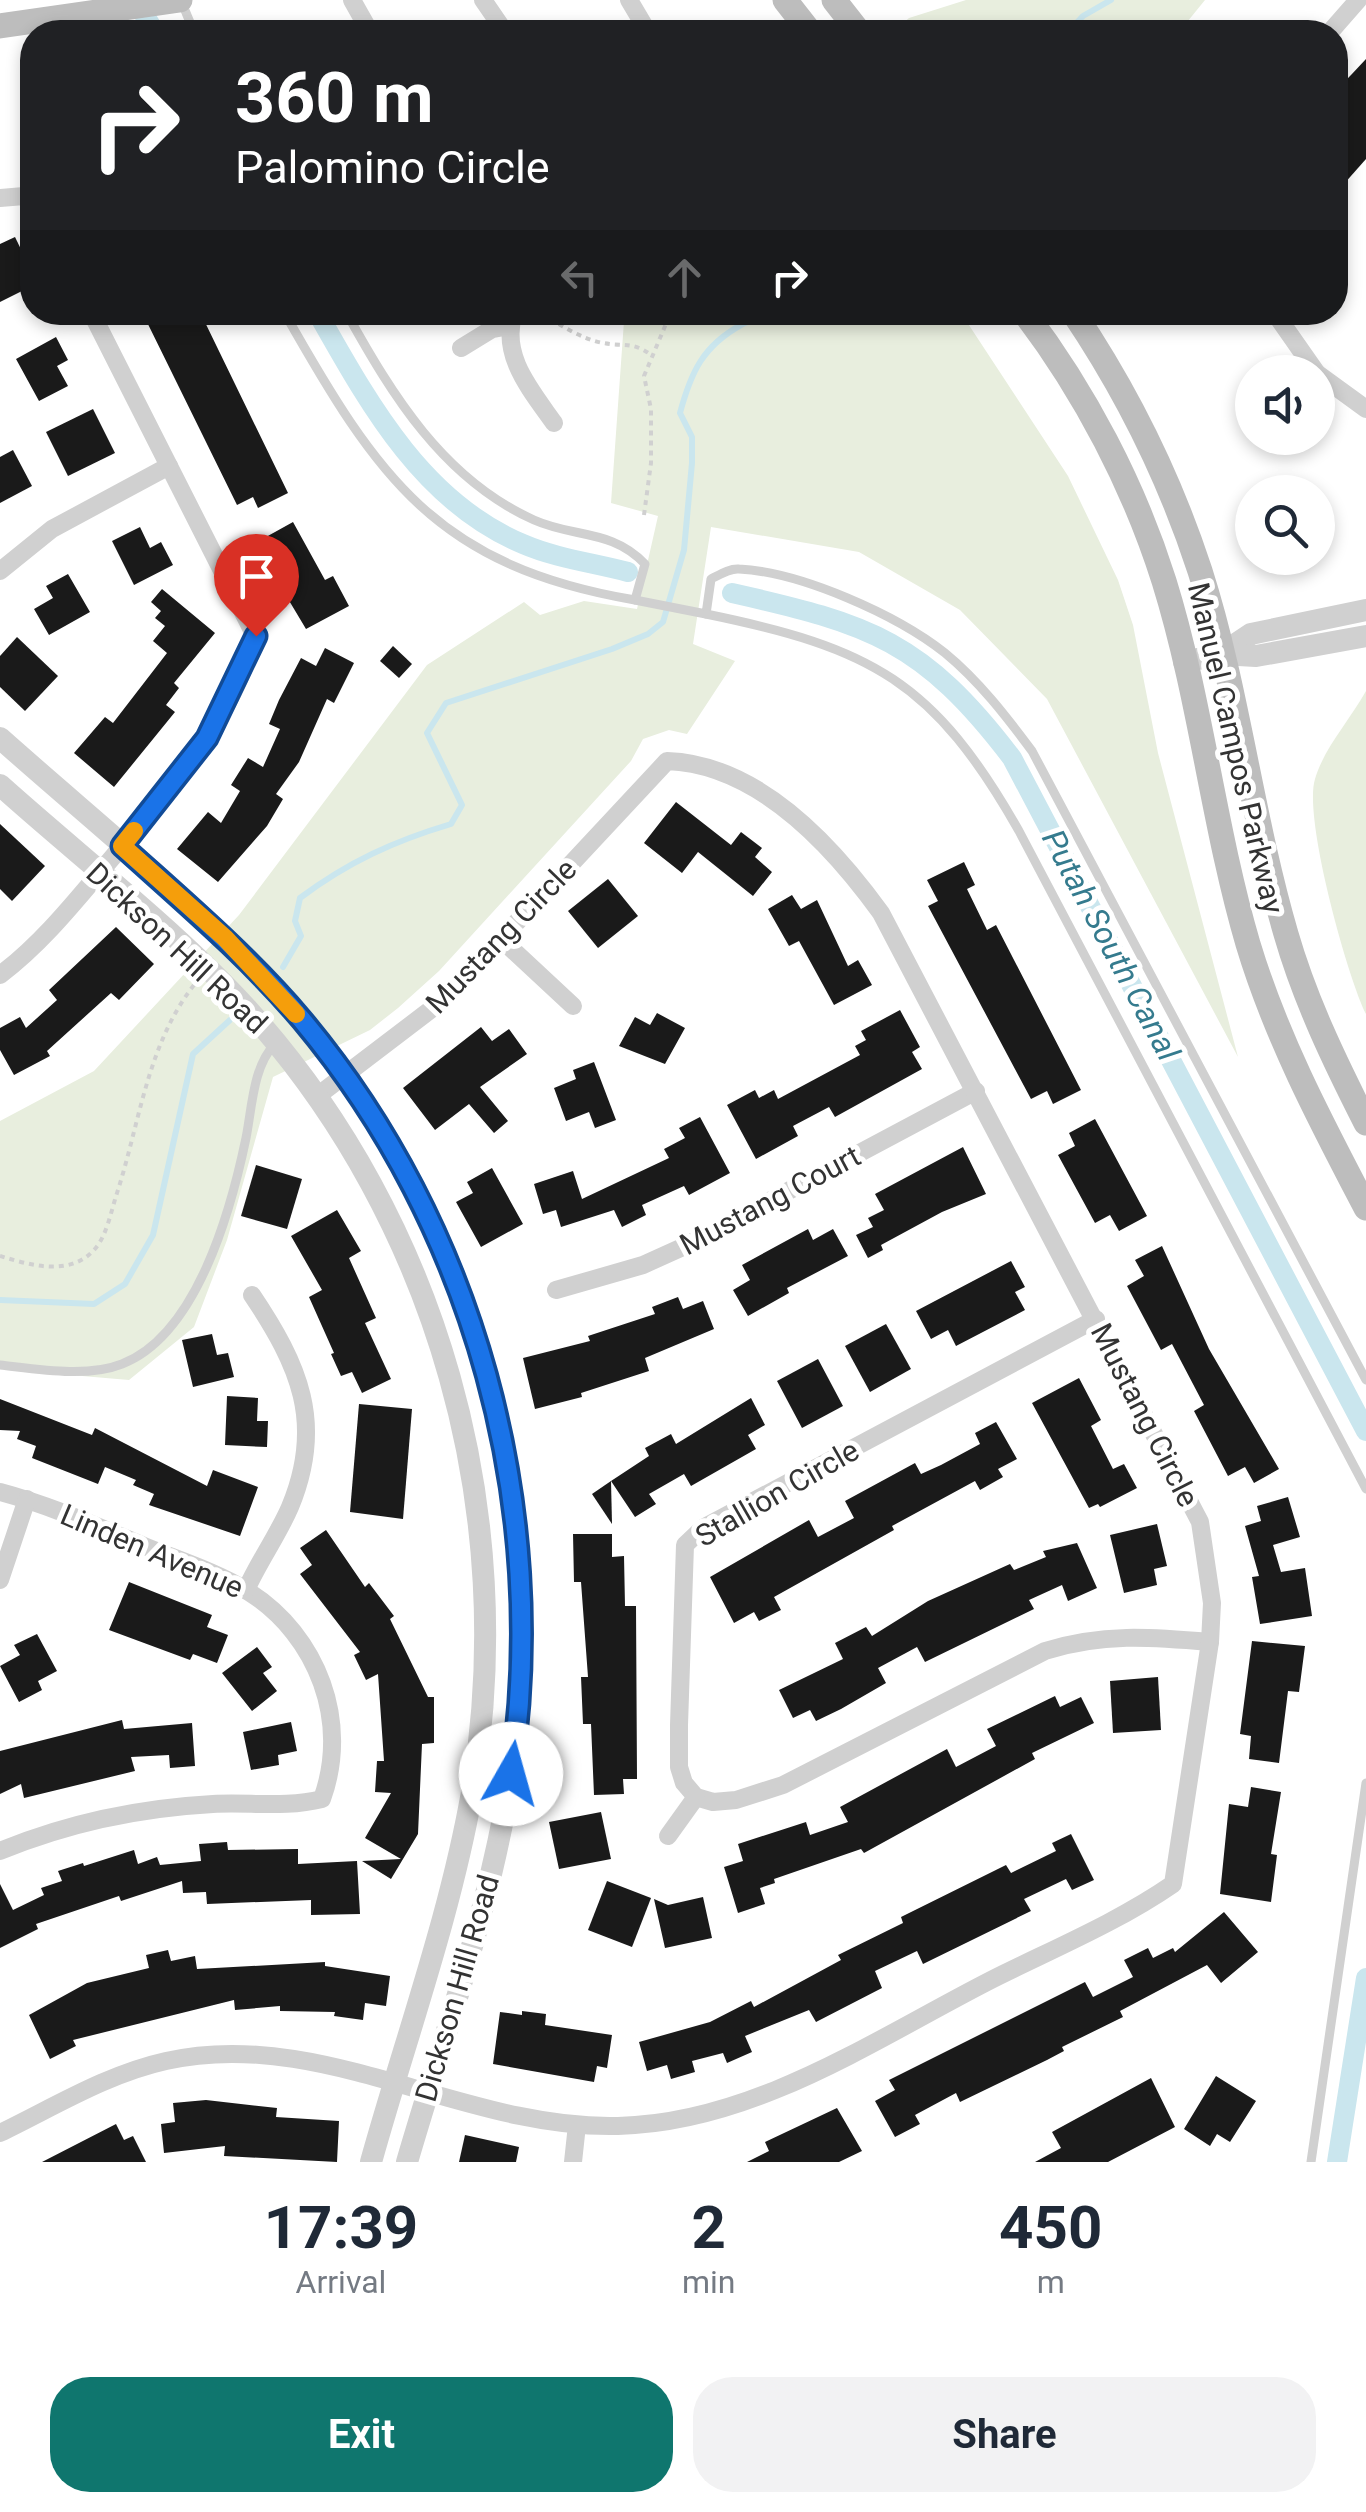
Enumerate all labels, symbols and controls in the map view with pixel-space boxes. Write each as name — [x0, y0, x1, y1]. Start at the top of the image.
text: 360 m — [235, 57, 434, 139]
icon: right — [70, 60, 200, 190]
text: Palomino Circle — [235, 141, 550, 194]
icon: left — [552, 250, 607, 305]
icon: ahead — [657, 250, 712, 305]
icon: right — [762, 250, 817, 305]
map controls — [1235, 355, 1335, 575]
button: sound — [1235, 355, 1335, 455]
button: search — [1235, 475, 1335, 575]
pin — [214, 534, 299, 637]
icon: arrive — [229, 549, 284, 604]
street label: Manuel Campos Parkway — [1181, 579, 1291, 917]
water label: Putah South Canal — [1034, 823, 1188, 1067]
street label: Mustang Circle — [419, 852, 583, 1020]
street label: Dickson Hill Road — [79, 855, 275, 1041]
street label: Mustang Court — [674, 1138, 866, 1262]
street label: Mustang Circle — [1084, 1318, 1206, 1512]
street label: Stallion Circle — [689, 1432, 865, 1554]
street label: Linden Avenue — [55, 1497, 249, 1605]
position arrow — [459, 1722, 563, 1826]
street label: Dickson Hill Road — [408, 1871, 506, 2105]
text: 17:39 — [264, 2192, 418, 2263]
text: 2 — [691, 2192, 726, 2263]
text: 450 — [999, 2192, 1102, 2263]
text: Arrival — [296, 2263, 386, 2301]
text: min — [682, 2263, 735, 2301]
text: m — [1037, 2263, 1065, 2301]
button: Exit — [50, 2377, 673, 2492]
button: Share — [693, 2377, 1316, 2492]

